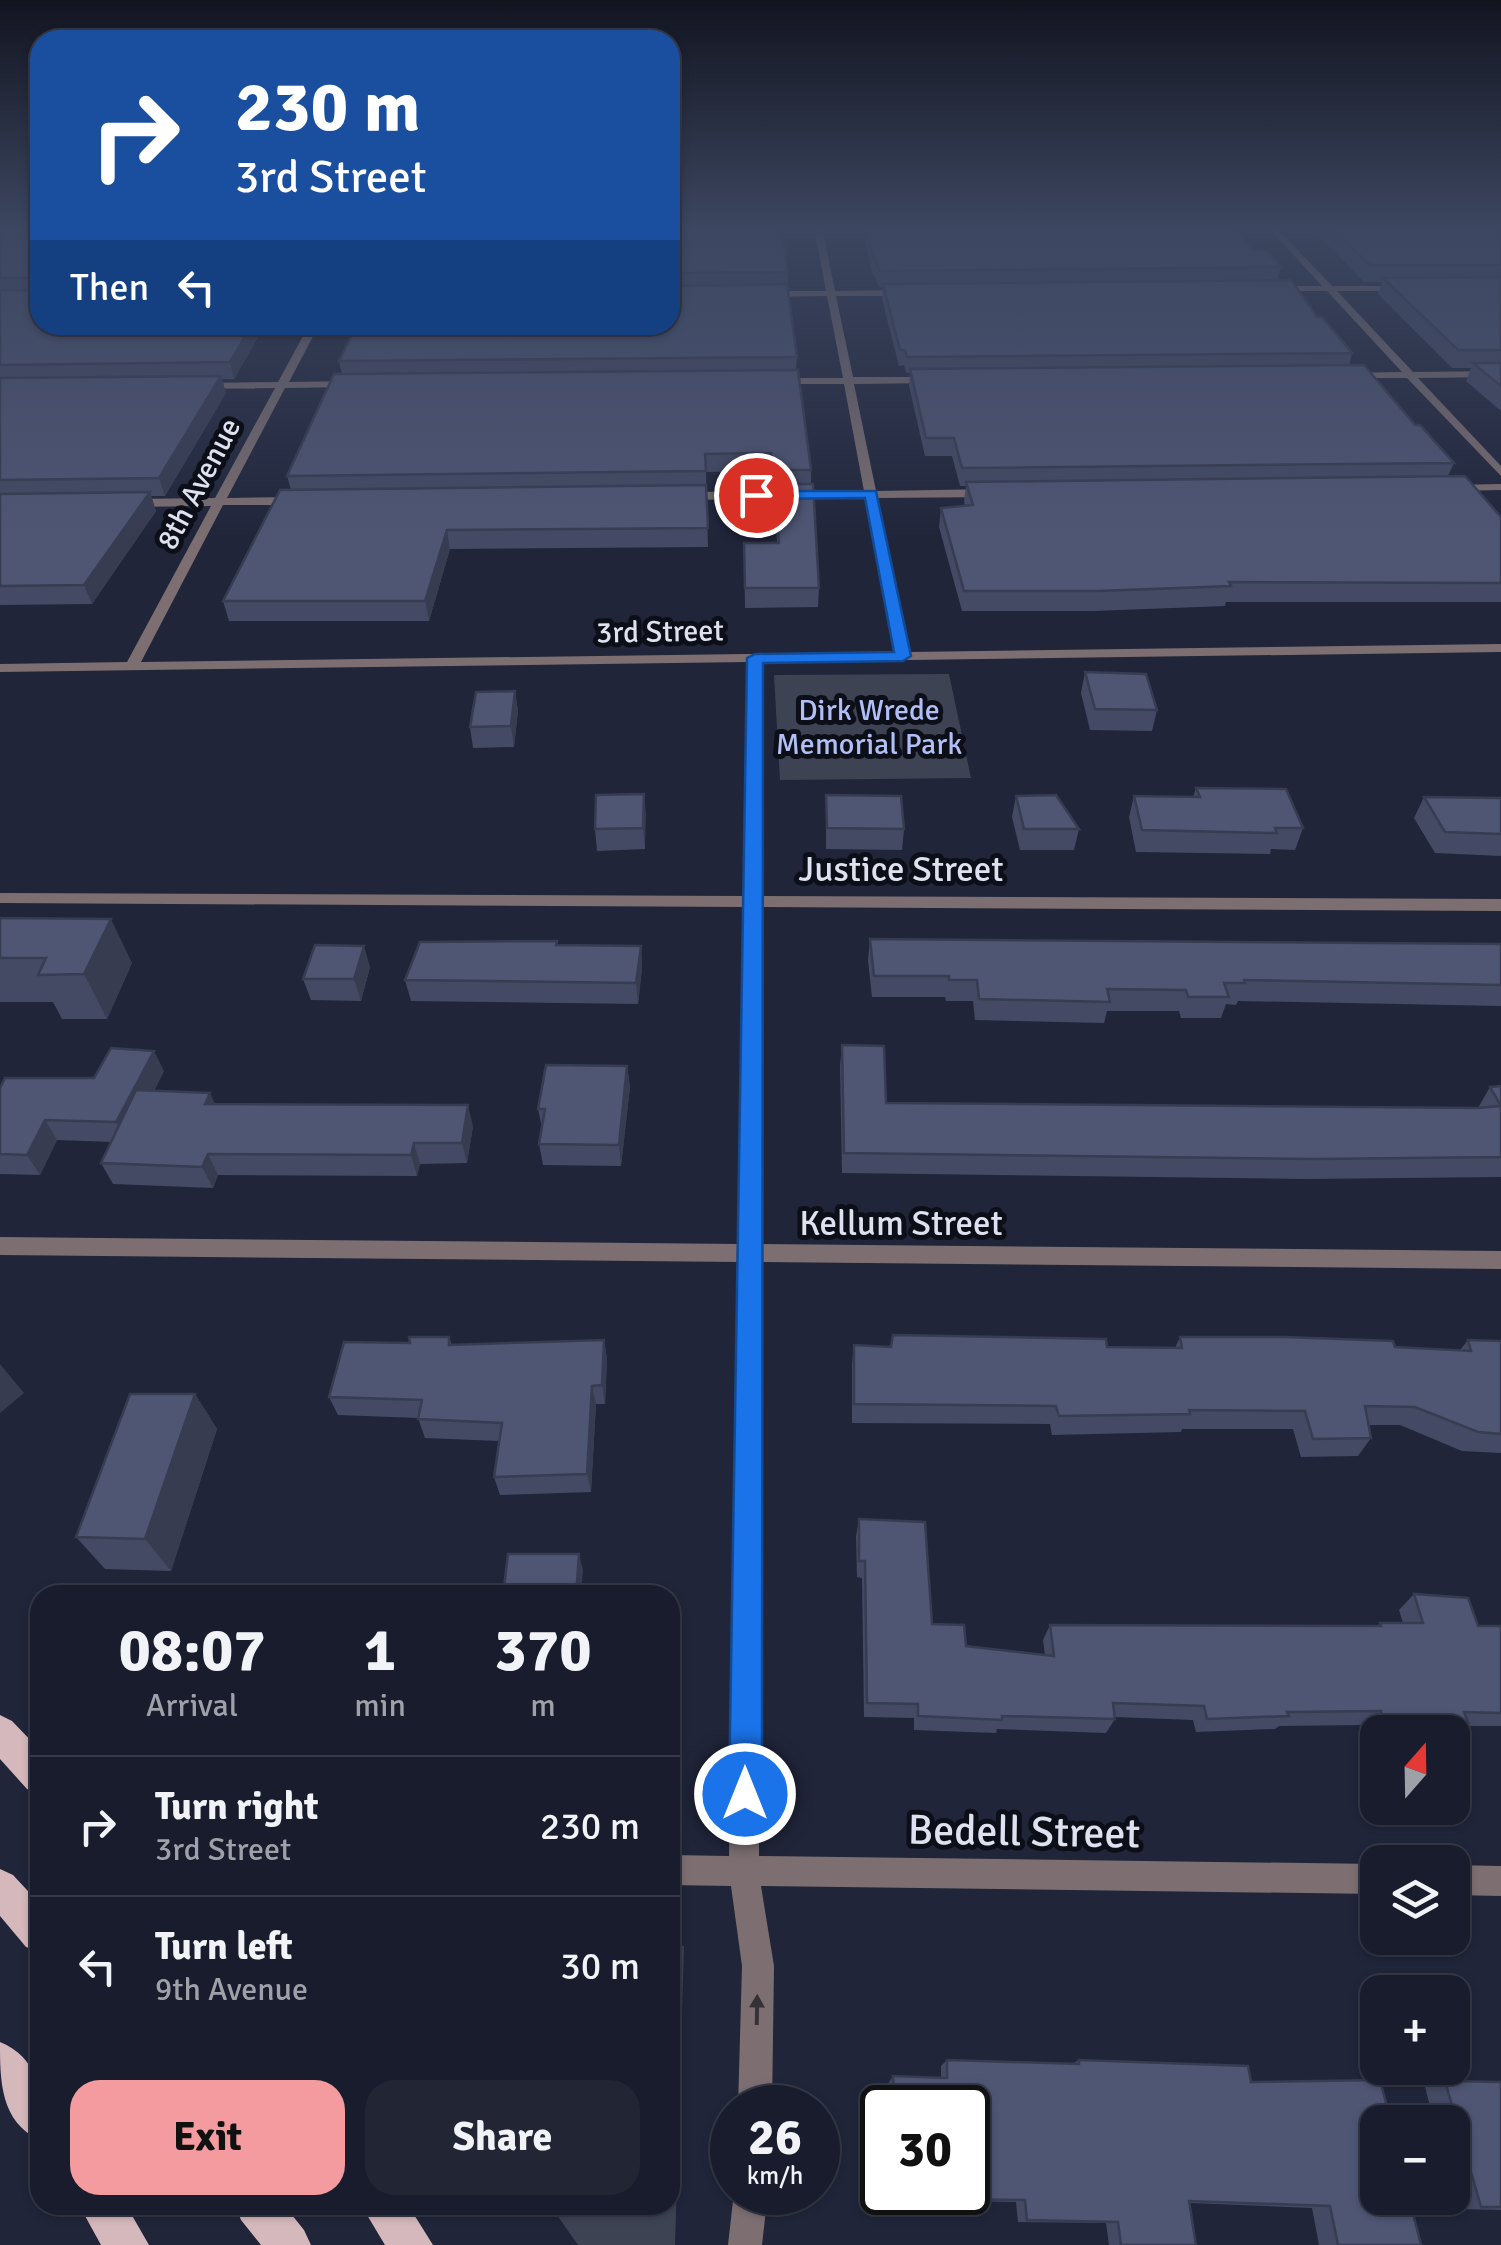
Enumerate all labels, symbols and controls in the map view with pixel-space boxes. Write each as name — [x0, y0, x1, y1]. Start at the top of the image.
text: 230 m — [235, 64, 420, 150]
icon: right — [70, 70, 200, 200]
text: 3rd Street — [235, 150, 426, 205]
icon: left — [169, 260, 224, 315]
text: Then — [70, 264, 149, 311]
street label: 8th Avenue — [149, 412, 249, 556]
pin — [714, 453, 799, 538]
icon: arrive — [729, 468, 784, 523]
street label: 3rd Street — [596, 612, 724, 652]
park label: Dirk Wrede Memorial Park — [776, 692, 962, 763]
street label: Justice Street — [799, 848, 1003, 891]
street label: Kellum Street — [799, 1202, 1003, 1245]
text: 08:07 — [118, 1614, 266, 1688]
text: 1 — [364, 1614, 396, 1688]
text: 370 — [494, 1614, 592, 1688]
text: Arrival — [146, 1686, 238, 1725]
text: min — [354, 1686, 406, 1725]
text: m — [530, 1686, 556, 1725]
north arrow — [1360, 1715, 1470, 1825]
map controls — [1360, 1715, 1470, 2215]
position arrow — [693, 1742, 797, 1846]
text: Turn right — [155, 1783, 319, 1830]
icon: right — [70, 1799, 125, 1854]
text: 230 m — [540, 1803, 640, 1850]
street label: Bedell Street — [907, 1804, 1141, 1860]
text: 3rd Street — [155, 1830, 291, 1869]
button: layers — [1360, 1845, 1470, 1955]
text: Turn left — [155, 1923, 293, 1970]
icon: left — [70, 1939, 125, 1994]
text: 30 m — [560, 1943, 640, 1990]
text: 9th Avenue — [155, 1970, 308, 2009]
button: + — [1360, 1975, 1470, 2085]
one-way arrow — [749, 1994, 765, 2026]
button: Exit — [70, 2080, 345, 2195]
button: Share — [365, 2080, 640, 2195]
speed limit sign: 30 — [860, 2085, 990, 2215]
button: − — [1360, 2105, 1470, 2215]
text: 26 — [748, 2107, 802, 2169]
text: km/h — [747, 2160, 803, 2191]

